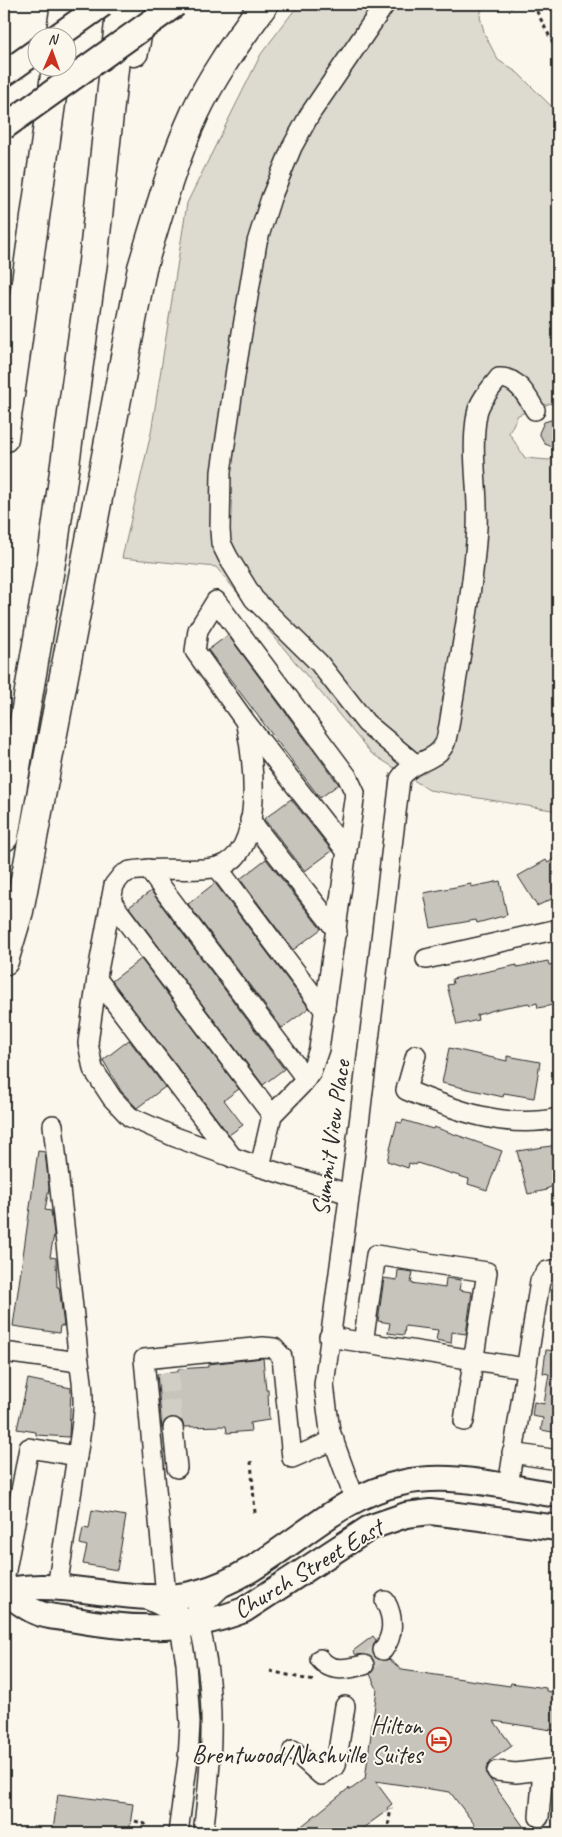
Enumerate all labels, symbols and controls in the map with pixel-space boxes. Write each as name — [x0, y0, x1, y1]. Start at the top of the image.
north arrow — [28, 28, 78, 78]
text: N — [48, 31, 59, 48]
street label: Summit View Place — [304, 1056, 358, 1218]
street label: Church Street East — [227, 1510, 392, 1626]
place label: Hilton Brentwood/Nashville Suites — [192, 1710, 424, 1771]
hotel icon: Hilton Brentwood/Nashville Suites — [426, 1727, 452, 1753]

